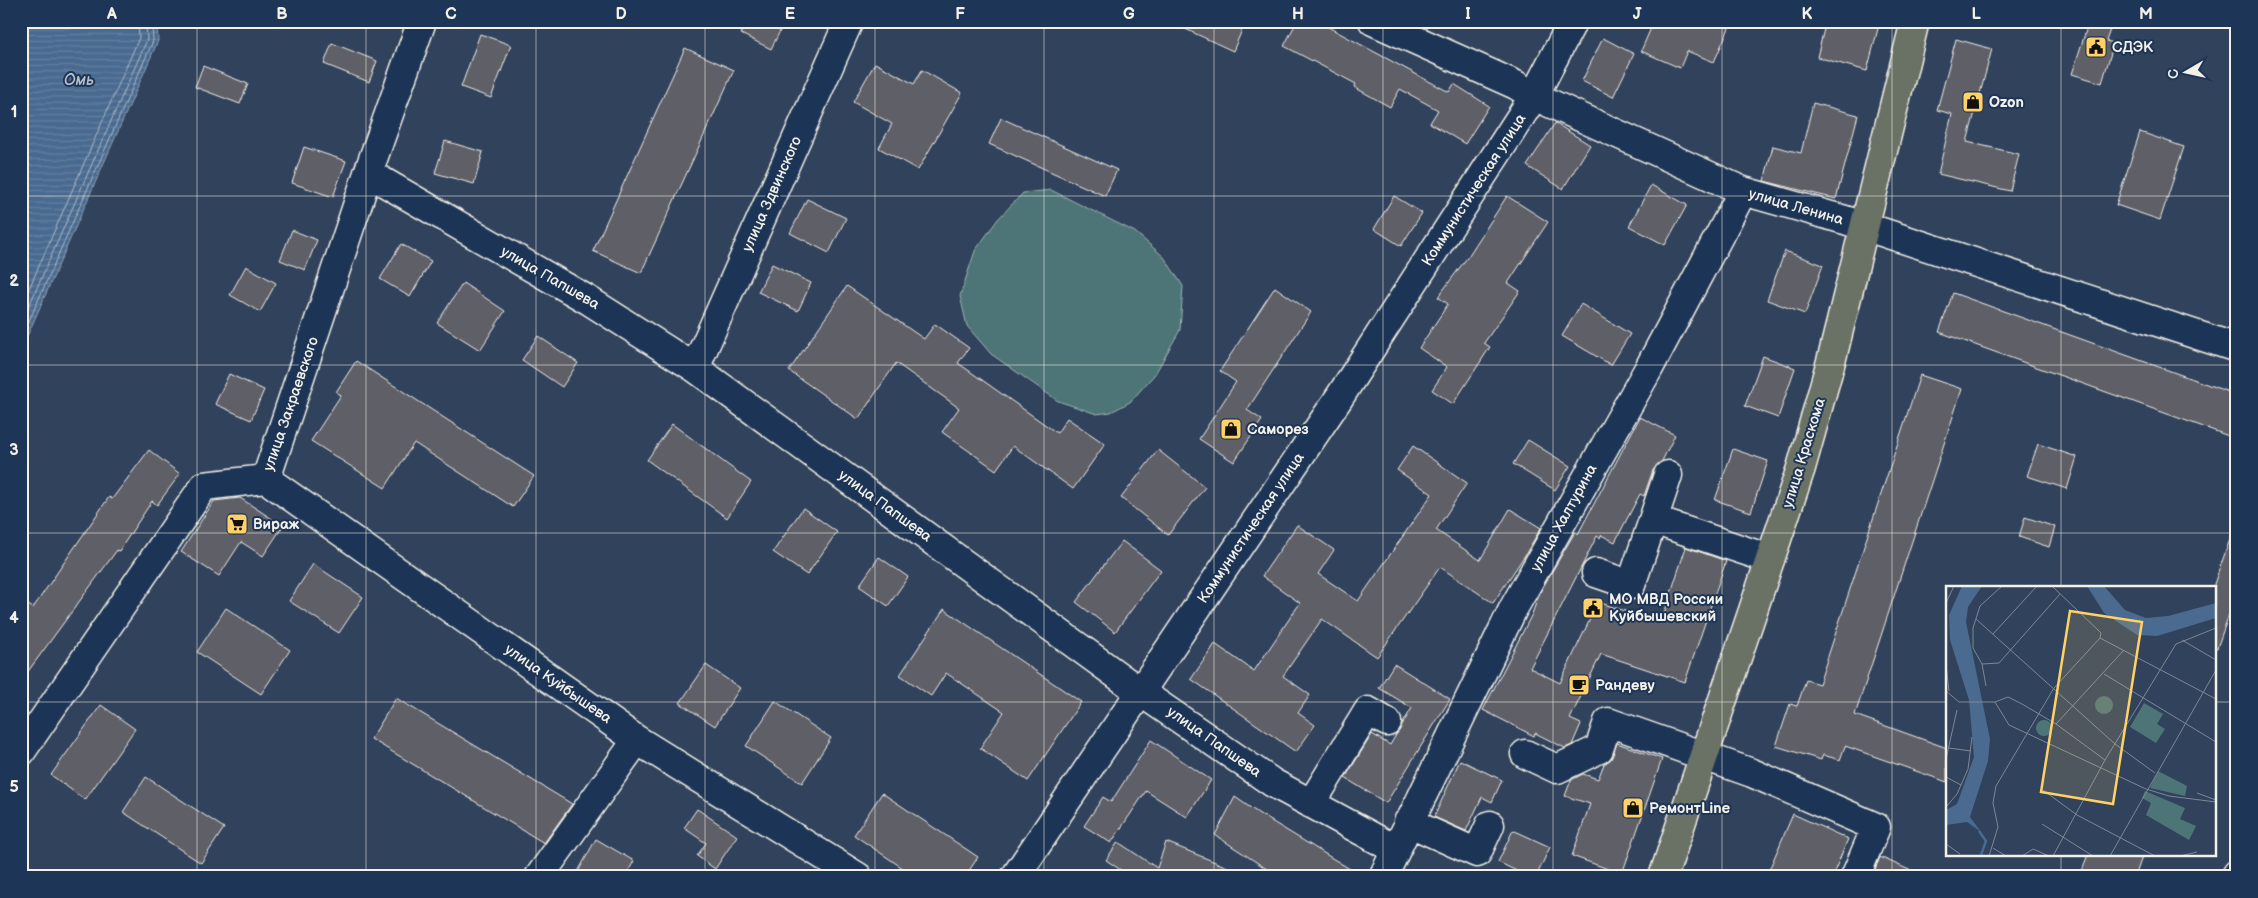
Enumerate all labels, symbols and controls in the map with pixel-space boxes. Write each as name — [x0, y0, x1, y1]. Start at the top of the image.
text: A — [106, 5, 117, 24]
text: B — [276, 5, 288, 24]
text: C — [445, 5, 457, 24]
text: D — [615, 5, 627, 24]
text: E — [785, 5, 795, 24]
text: F — [955, 5, 965, 24]
text: G — [1123, 5, 1135, 24]
text: H — [1292, 5, 1304, 24]
text: I — [1465, 5, 1471, 24]
text: J — [1633, 5, 1642, 24]
text: K — [1802, 5, 1813, 24]
text: L — [1971, 5, 1981, 24]
text: M — [2139, 5, 2153, 24]
public building icon: СДЭК — [2084, 35, 2108, 59]
place label: СДЭК — [2112, 38, 2154, 57]
north arrow — [2160, 48, 2210, 98]
text: С — [2164, 68, 2183, 80]
water label: Омь — [64, 71, 94, 90]
shop icon: Ozon — [1961, 90, 1985, 114]
place label: Ozon — [1989, 93, 2024, 112]
text: 1 — [11, 103, 17, 122]
street label: Коммунистическая улица — [1418, 110, 1530, 270]
street label: улица Здвинского — [738, 133, 806, 255]
street label: улица Ленина — [1746, 184, 1846, 230]
street label: улица Папшева — [497, 242, 603, 314]
text: 2 — [9, 272, 19, 291]
street label: улица Закраевского — [259, 334, 323, 474]
street label: улица Краскома — [1778, 395, 1830, 510]
shop icon: Саморез — [1219, 417, 1243, 441]
place label: Саморез — [1247, 420, 1309, 439]
text: 3 — [9, 441, 19, 460]
street label: Коммунистическая улица — [1193, 449, 1309, 607]
street label: улица Халтурина — [1527, 461, 1601, 575]
street label: улица Папшева — [835, 466, 936, 546]
supermarket icon: Вираж — [225, 512, 249, 536]
place label: Вираж — [253, 515, 300, 534]
inset map — [1946, 586, 2216, 856]
place label: МО МВД России Куйбышевский — [1609, 590, 1723, 626]
public building icon: МО МВД России Куйбышевский — [1581, 596, 1605, 620]
text: 4 — [9, 609, 19, 628]
street label: улица Куйбышева — [501, 640, 615, 728]
cafe icon: Рандеву — [1567, 673, 1591, 697]
place label: Рандеву — [1595, 676, 1655, 695]
street label: улица Папшева — [1163, 702, 1265, 782]
text: 5 — [9, 778, 19, 797]
shop icon: РемонтLine — [1621, 796, 1645, 820]
place label: РемонтLine — [1649, 799, 1731, 818]

